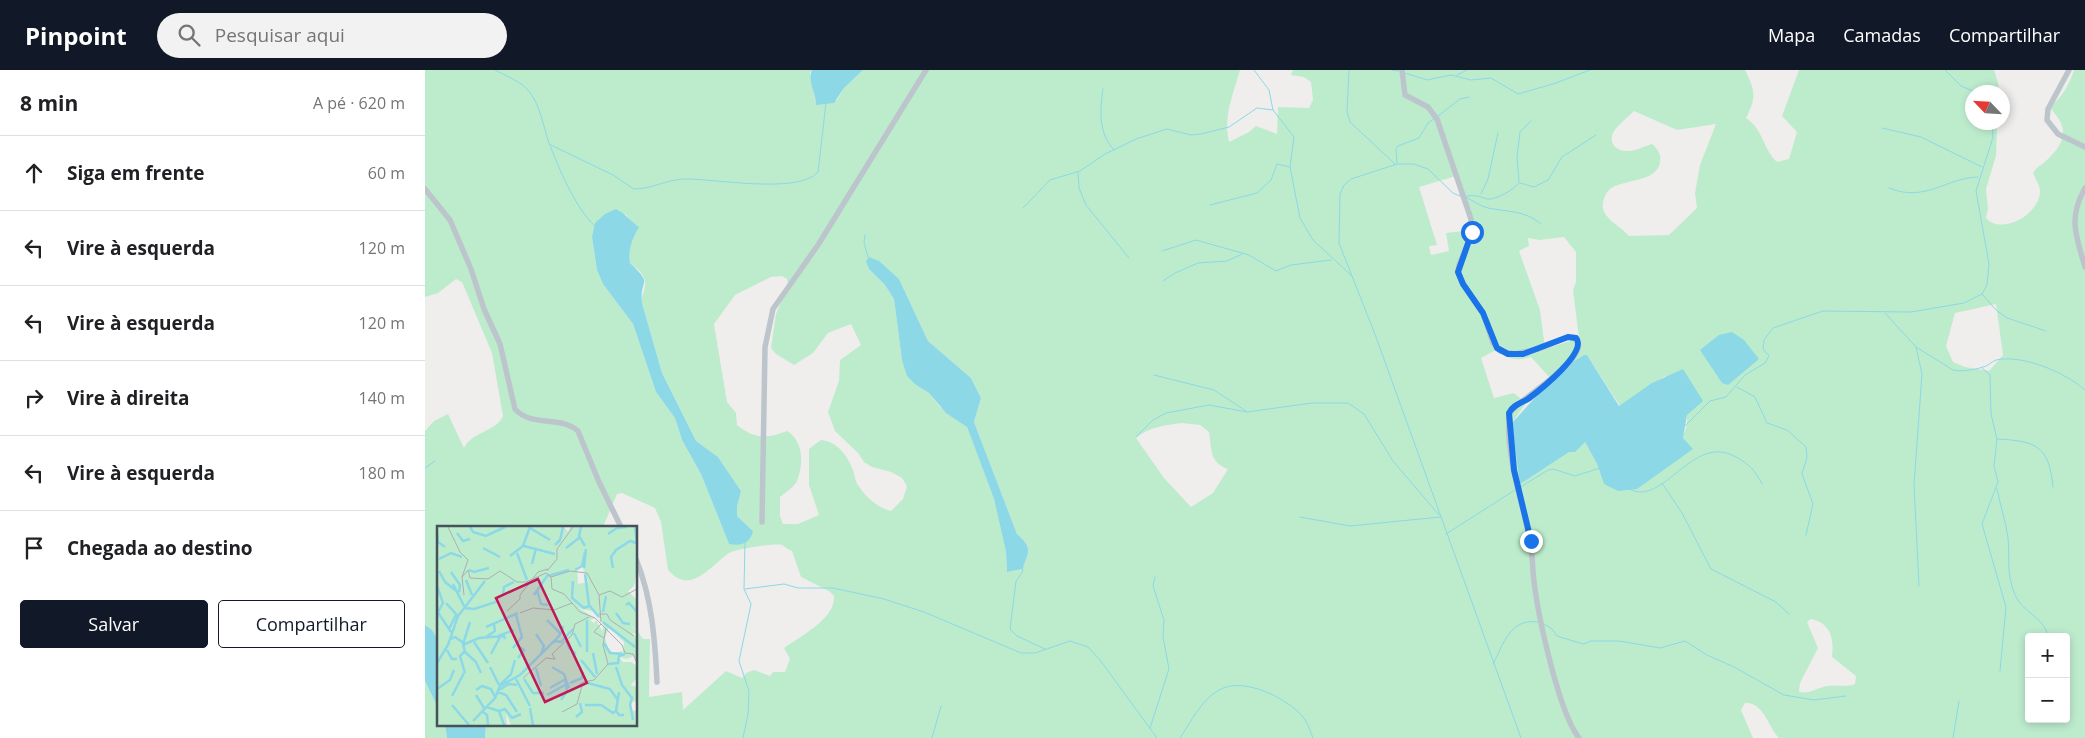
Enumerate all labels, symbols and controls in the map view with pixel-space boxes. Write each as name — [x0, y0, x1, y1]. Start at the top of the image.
search box — [157, 13, 507, 58]
text: Pinpoint — [25, 19, 127, 52]
icon: search — [175, 21, 203, 49]
text: Pesquisar aqui — [215, 22, 345, 48]
text: Mapa — [1768, 23, 1815, 47]
text: Camadas — [1843, 23, 1921, 47]
text: Compartilhar — [1949, 23, 2060, 47]
north arrow — [1965, 85, 2010, 130]
text: 8 min — [20, 89, 78, 117]
text: A pé · 620 m — [313, 92, 405, 114]
icon: ahead — [20, 159, 48, 187]
text: Siga em frente — [67, 160, 204, 186]
text: 60 m — [368, 162, 405, 184]
route start — [1461, 221, 1484, 244]
icon: left — [20, 234, 48, 262]
text: Vire à esquerda — [67, 235, 215, 261]
text: 120 m — [359, 237, 405, 259]
icon: left — [20, 309, 48, 337]
text: Vire à esquerda — [67, 310, 215, 336]
text: 120 m — [359, 312, 405, 334]
icon: right — [20, 384, 48, 412]
text: Vire à direita — [67, 385, 190, 411]
text: 140 m — [359, 387, 405, 409]
icon: left — [20, 459, 48, 487]
text: Vire à esquerda — [67, 460, 215, 486]
text: 180 m — [359, 462, 405, 484]
inset map — [437, 526, 637, 726]
route end — [1520, 530, 1543, 553]
icon: arrive — [20, 534, 48, 562]
text: Chegada ao destino — [67, 535, 253, 561]
button: Salvar — [20, 600, 208, 648]
button: Compartilhar — [218, 600, 405, 648]
map controls — [2025, 633, 2070, 723]
button: + — [2025, 633, 2070, 678]
button: − — [2025, 678, 2070, 723]

